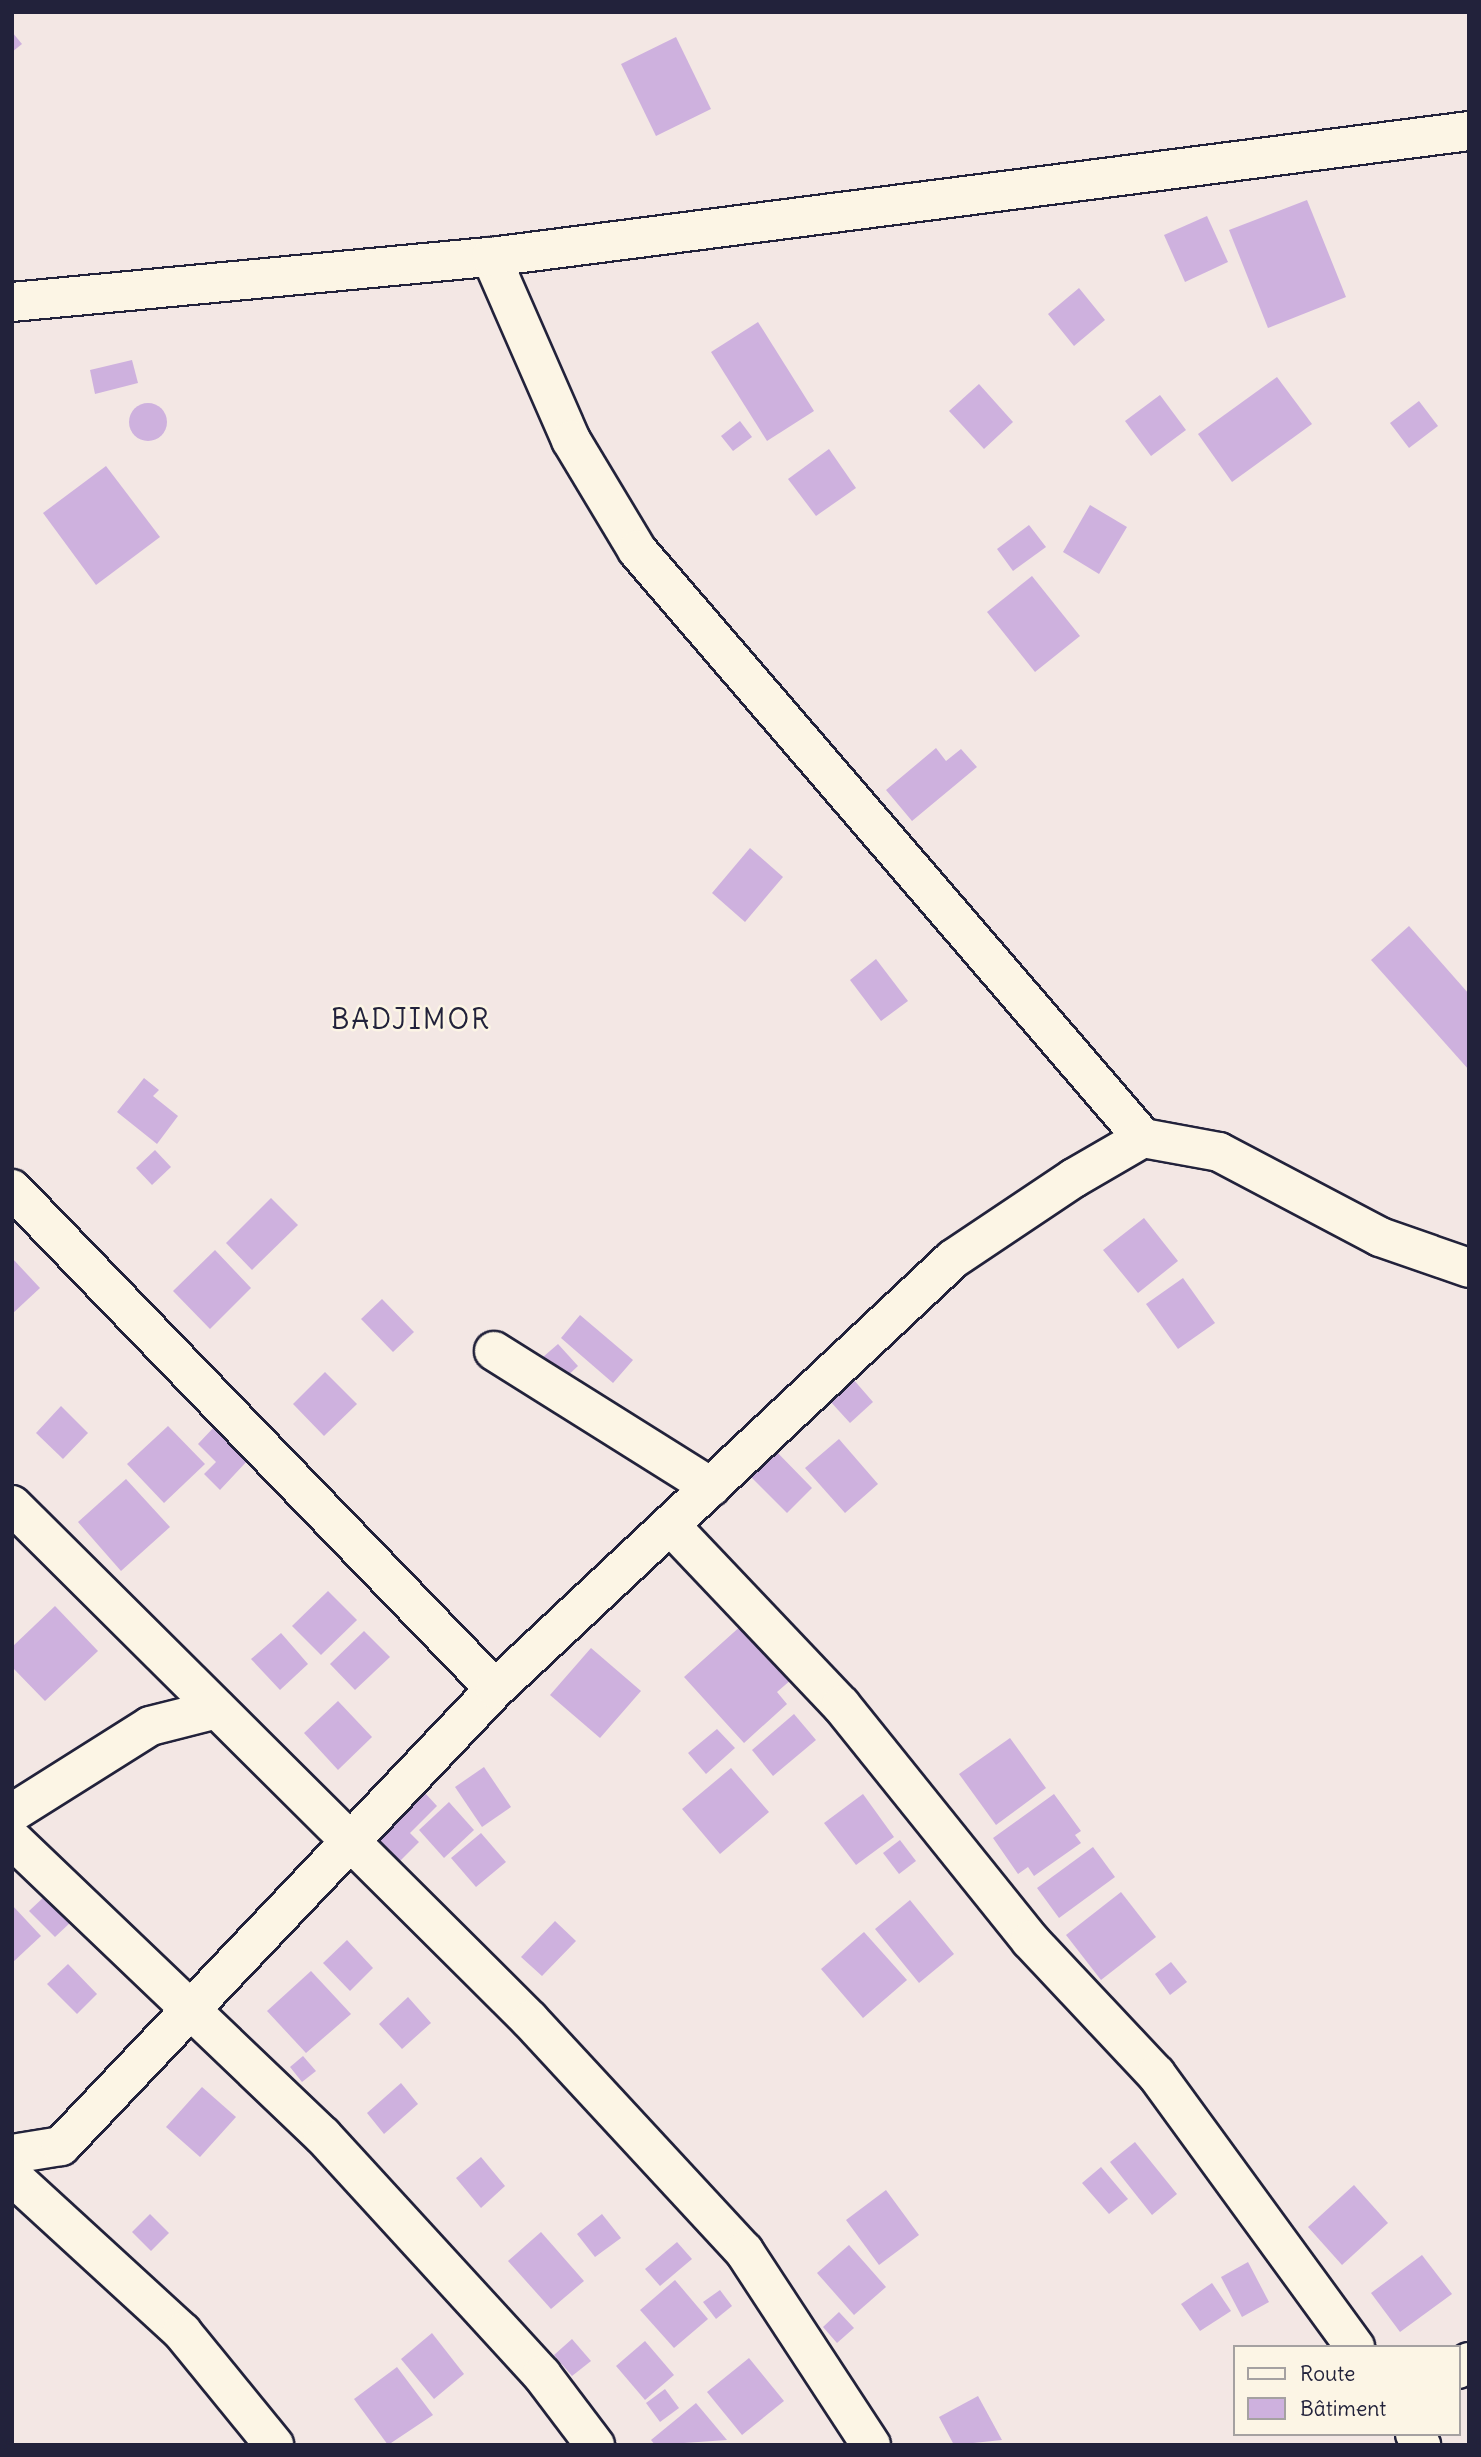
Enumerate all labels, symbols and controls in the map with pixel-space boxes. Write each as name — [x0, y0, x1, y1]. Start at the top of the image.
district label: BADJIMOR — [332, 1002, 490, 1036]
legend — [1232, 2345, 1460, 2436]
text: Route — [1300, 2360, 1355, 2387]
text: Bâtiment — [1300, 2395, 1386, 2422]

